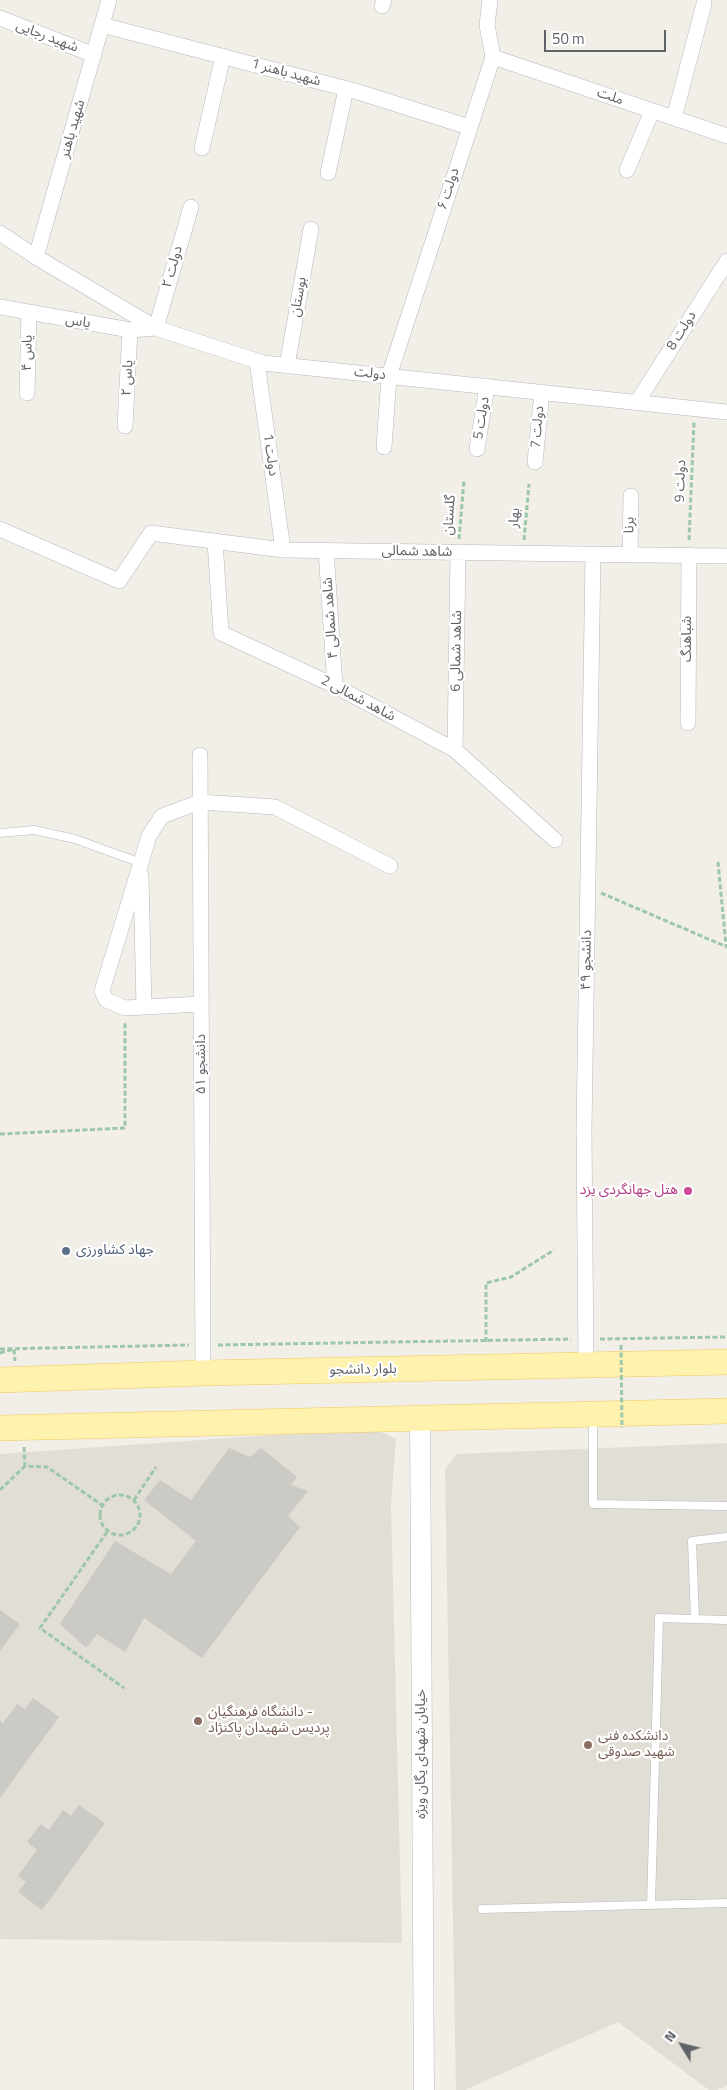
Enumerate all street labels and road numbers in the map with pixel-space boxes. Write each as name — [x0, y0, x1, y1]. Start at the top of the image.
street label: شهید رجایی — [14, 17, 80, 57]
street label: شهید باهنر 1 — [250, 56, 322, 90]
street label: ملت — [595, 85, 625, 109]
street label: شهید باهنر — [57, 98, 89, 160]
street label: دولت ۶ — [434, 166, 464, 212]
street label: دولت ۲ — [159, 244, 187, 290]
street label: بوستان — [287, 276, 311, 318]
street label: دولت 8 — [664, 308, 700, 354]
street label: یاس — [64, 312, 92, 332]
street label: یاس ۴ — [19, 335, 37, 371]
street label: یاس ۲ — [119, 359, 137, 397]
street label: دولت — [353, 364, 387, 384]
street label: دولت 5 — [470, 396, 494, 440]
street label: دولت 7 — [528, 405, 548, 449]
street label: دولت 1 — [259, 433, 281, 477]
street label: دولت 9 — [672, 459, 690, 503]
street label: گلستان — [440, 494, 460, 536]
street label: بهار — [506, 507, 524, 529]
street label: برنا — [621, 516, 639, 534]
street label: شاهد شمالی — [382, 543, 452, 561]
street label: شاهد شمالی ۴ — [320, 577, 342, 659]
street label: شاهد شمالی 6 — [448, 610, 466, 692]
street label: شباهنگ — [680, 616, 696, 662]
street label: شاهد شمالی 2 — [318, 672, 398, 726]
street label: دانشجو ۴۹ — [578, 930, 596, 990]
street label: دانشجو ۵۱ — [194, 1034, 210, 1094]
street label: بلوار دانشجو — [329, 1361, 397, 1379]
street label: خیابان شهدای یگان ویژه — [414, 1689, 430, 1819]

